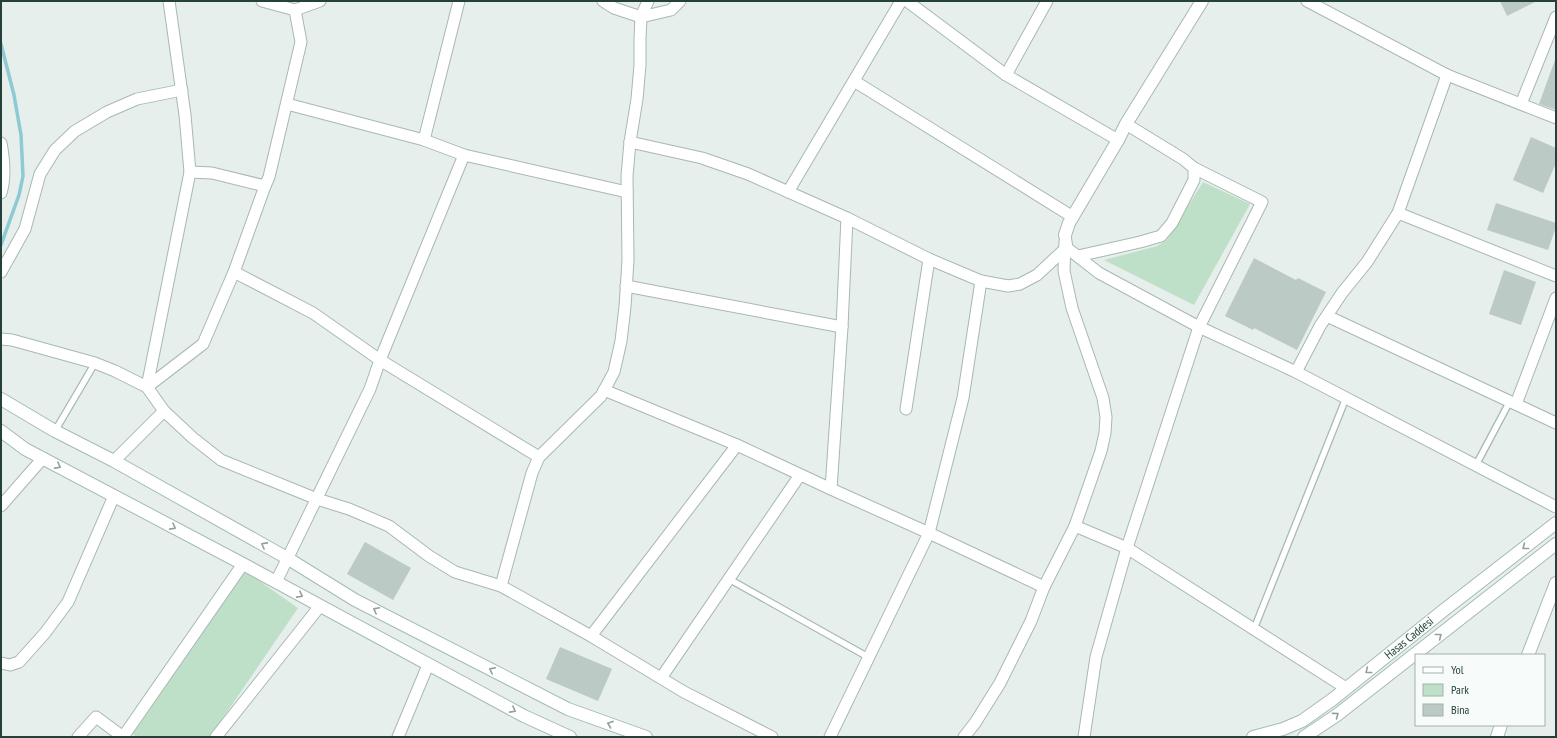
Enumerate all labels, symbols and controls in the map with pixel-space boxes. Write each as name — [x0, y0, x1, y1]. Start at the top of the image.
one-way arrow — [54, 461, 61, 469]
one-way arrow — [169, 522, 176, 530]
one-way arrow — [261, 543, 268, 550]
one-way arrow — [1523, 543, 1530, 550]
one-way arrow — [296, 590, 303, 597]
one-way arrow — [373, 607, 380, 615]
street label: Hasas Caddesi — [1381, 613, 1436, 662]
one-way arrow — [1435, 634, 1442, 641]
legend — [1415, 654, 1545, 726]
text: Yol — [1451, 662, 1464, 677]
one-way arrow — [1365, 666, 1372, 673]
one-way arrow — [489, 667, 496, 674]
text: Park — [1451, 682, 1469, 697]
text: Bina — [1451, 702, 1470, 717]
one-way arrow — [509, 705, 516, 713]
one-way arrow — [1332, 712, 1339, 720]
one-way arrow — [606, 720, 613, 728]

